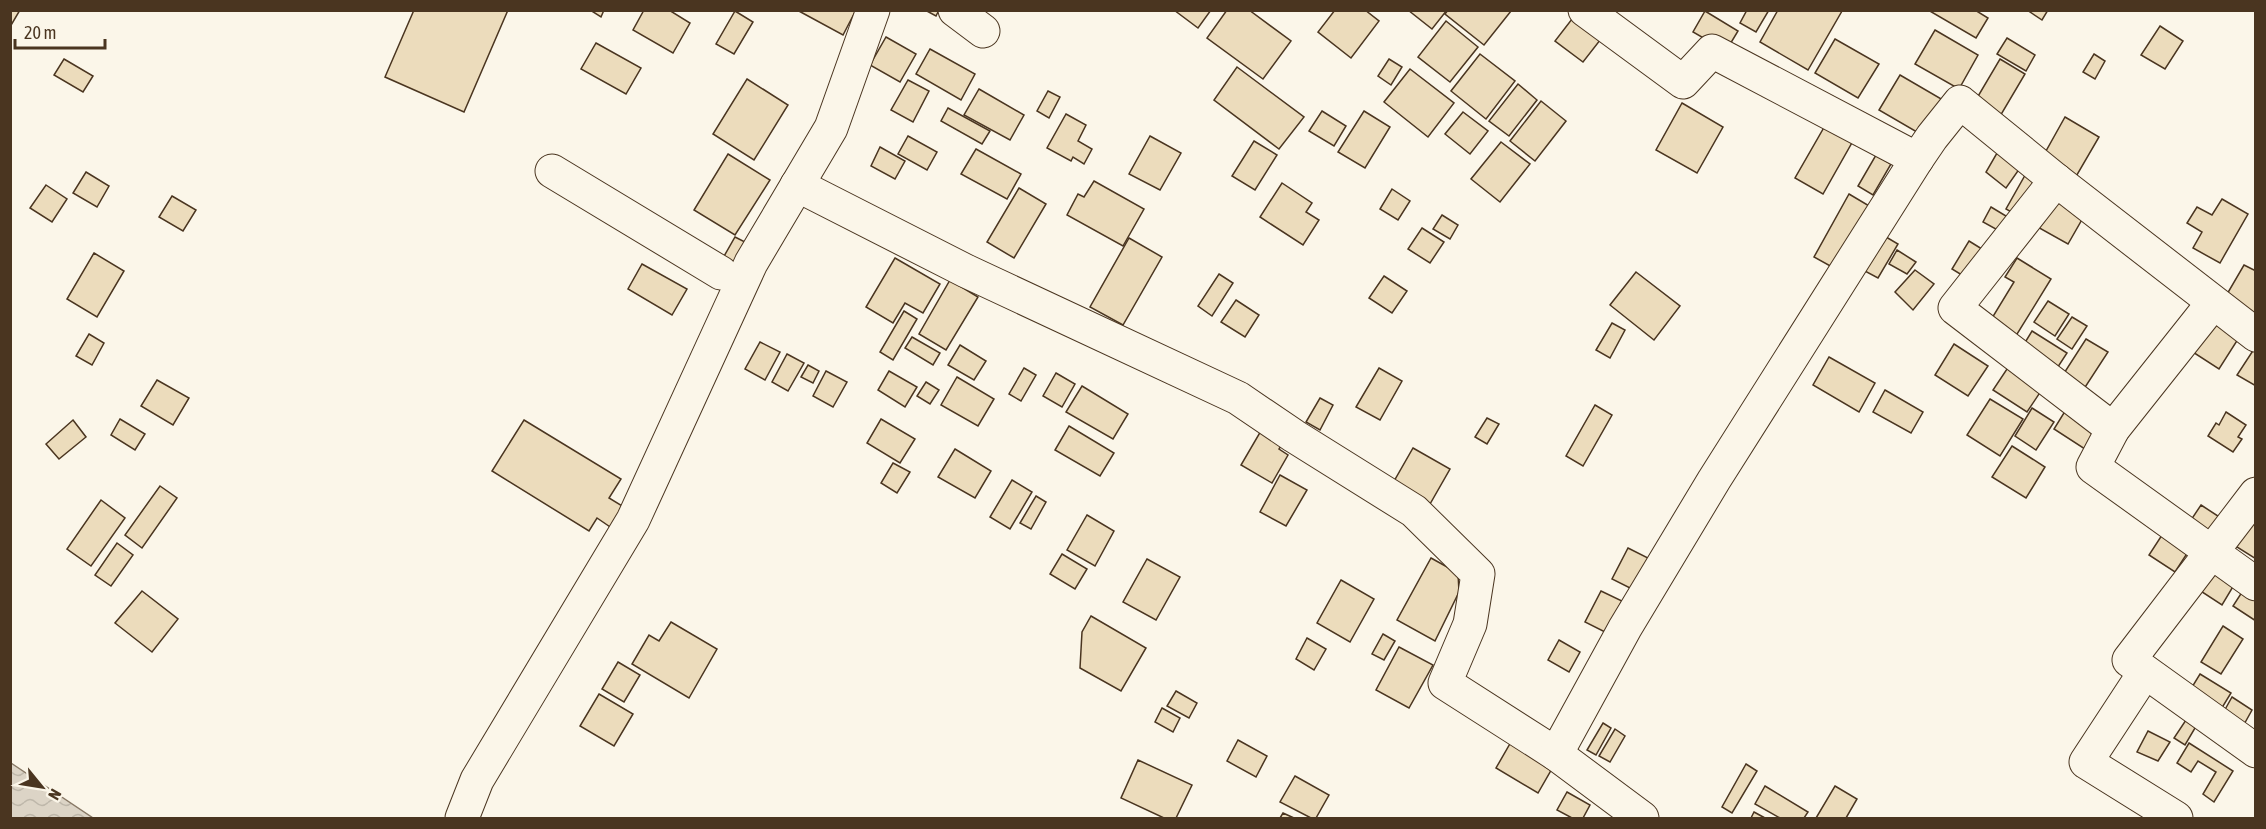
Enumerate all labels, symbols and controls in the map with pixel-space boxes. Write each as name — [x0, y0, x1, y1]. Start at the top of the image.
scale bar — [15, 12, 105, 50]
text: 20 m — [24, 22, 56, 43]
north arrow — [12, 757, 72, 817]
text: N — [45, 786, 65, 803]

